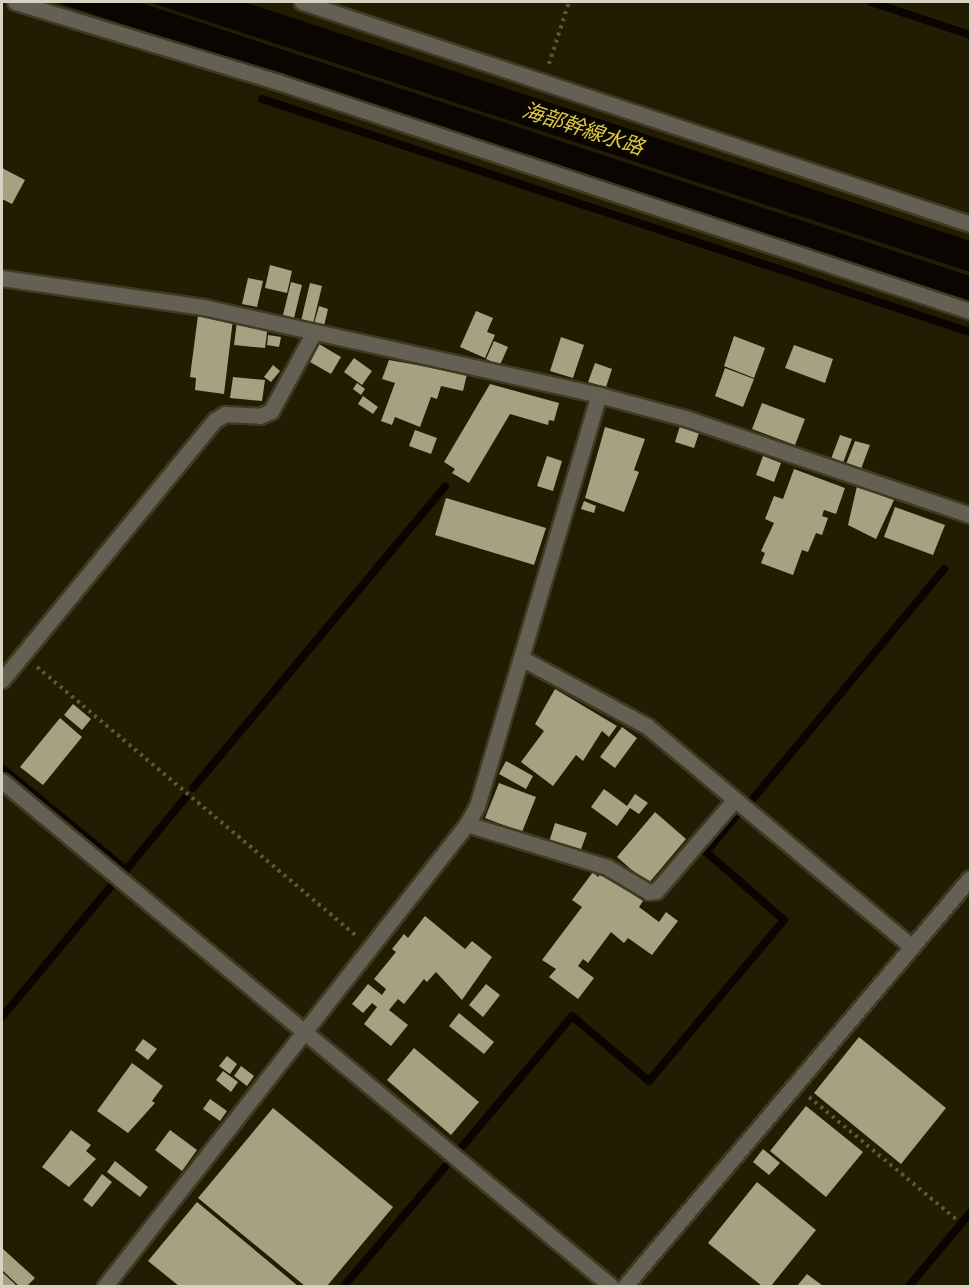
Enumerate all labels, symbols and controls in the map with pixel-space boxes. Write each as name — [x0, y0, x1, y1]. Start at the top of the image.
water label: 海部幹線水路 — [519, 98, 647, 160]

